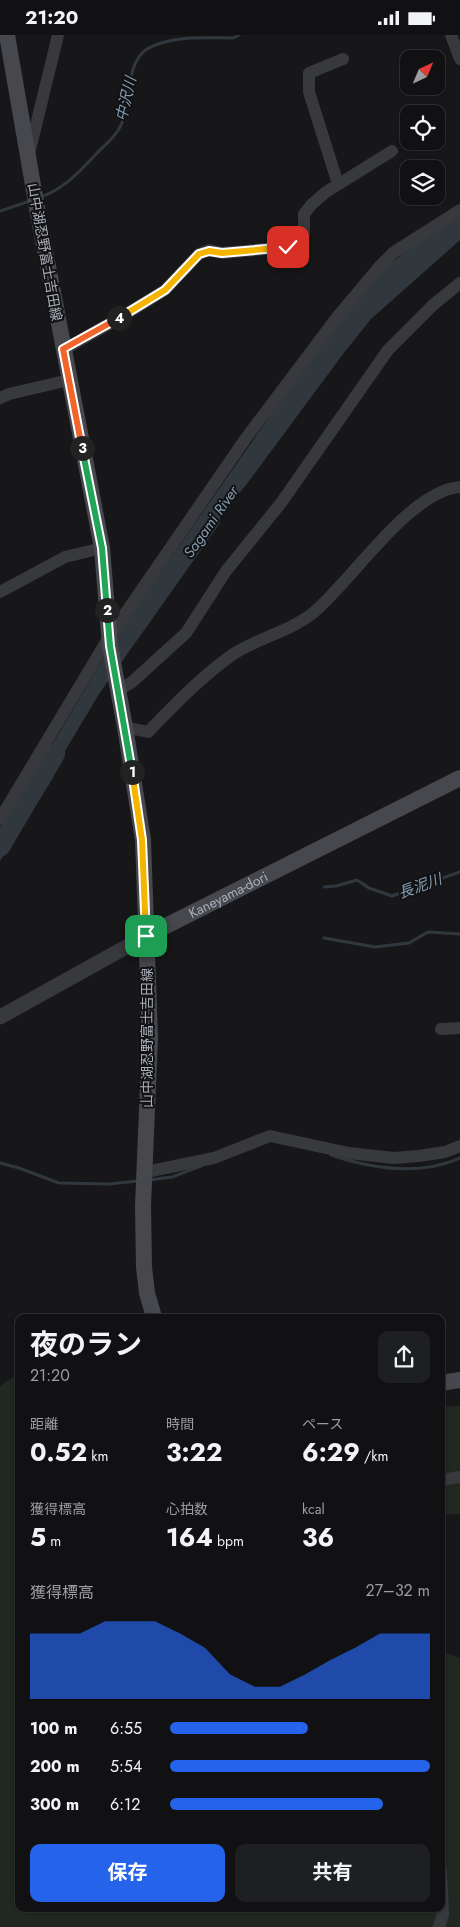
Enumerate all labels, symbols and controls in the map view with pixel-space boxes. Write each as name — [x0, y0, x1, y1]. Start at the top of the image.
text: 21:20 — [25, 4, 78, 31]
north arrow — [400, 50, 445, 95]
map controls — [400, 50, 445, 205]
water label: 中沢川 — [110, 73, 142, 123]
button: locate — [400, 105, 445, 150]
button: layers — [400, 160, 445, 205]
street label: 山中湖忍野富士吉田線 — [23, 181, 67, 323]
pin — [267, 226, 309, 268]
icon: check — [274, 233, 302, 261]
pin: 4 — [106, 305, 132, 331]
text: 4 — [115, 308, 124, 328]
pin: 3 — [70, 435, 94, 461]
text: 3 — [78, 438, 87, 458]
water label: Sagami River — [178, 481, 244, 562]
pin: 2 — [94, 597, 120, 623]
text: 2 — [103, 600, 112, 620]
pin: 1 — [120, 759, 144, 785]
text: 1 — [129, 762, 136, 782]
street label: Kaneyama-dori — [185, 866, 271, 923]
water label: 長泥川 — [395, 867, 447, 904]
pin — [125, 915, 167, 957]
icon: arrive — [132, 922, 160, 950]
street label: 山中湖忍野富士吉田線 — [137, 968, 157, 1108]
text: 夜のラン — [30, 1324, 142, 1365]
button: share — [378, 1331, 430, 1383]
text: 21:20 — [30, 1364, 70, 1387]
text: 距離 — [30, 1414, 58, 1434]
text: 時間 — [166, 1414, 194, 1434]
text: ペース — [302, 1414, 343, 1434]
text: 0.52 — [30, 1434, 87, 1470]
text: 3:22 — [166, 1434, 222, 1470]
text: 6:29 — [302, 1434, 360, 1470]
text: km — [87, 1446, 108, 1466]
text: /km — [360, 1446, 388, 1466]
text: 獲得標高 — [30, 1499, 86, 1519]
text: 心拍数 — [166, 1499, 208, 1519]
text: kcal — [302, 1499, 325, 1519]
text: 5 — [30, 1519, 46, 1555]
text: 164 — [166, 1519, 213, 1555]
text: 36 — [302, 1519, 334, 1555]
text: m — [46, 1531, 61, 1551]
text: bpm — [213, 1531, 244, 1551]
text: 27–32 m — [366, 1579, 430, 1602]
text: 獲得標高 — [30, 1581, 94, 1604]
text: 100 m — [30, 1717, 77, 1740]
text: 6:55 — [110, 1717, 142, 1740]
text: 200 m — [30, 1755, 80, 1778]
text: 5:54 — [110, 1755, 142, 1778]
text: 300 m — [30, 1793, 79, 1816]
text: 6:12 — [110, 1793, 140, 1816]
button: 保存 — [30, 1844, 225, 1902]
button: 共有 — [235, 1844, 430, 1902]

